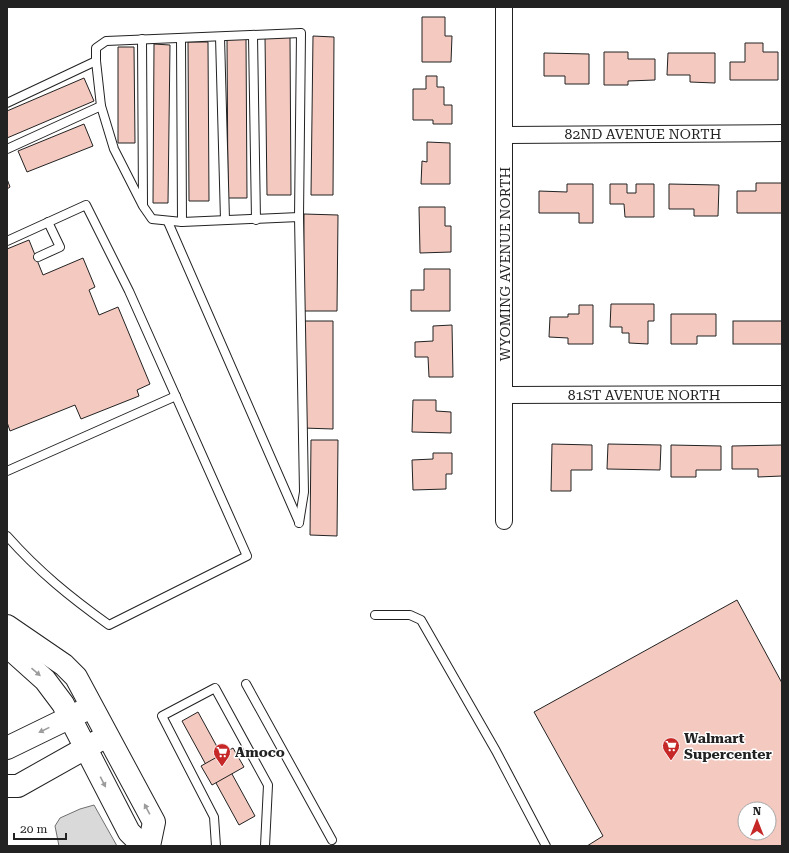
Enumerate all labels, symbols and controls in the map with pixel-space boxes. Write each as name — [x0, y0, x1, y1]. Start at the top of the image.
street label: 82ND AVENUE NORTH — [565, 126, 722, 142]
street label: WYOMING AVENUE NORTH — [497, 167, 513, 361]
street label: 81ST AVENUE NORTH — [568, 387, 721, 403]
one-way arrow — [31, 667, 41, 677]
one-way arrow — [38, 726, 50, 733]
place label: Walmart Supercenter — [684, 730, 772, 762]
supermarket icon: Walmart Supercenter — [661, 736, 681, 761]
supermarket icon: Amoco — [212, 742, 232, 767]
place label: Amoco — [235, 744, 285, 760]
one-way arrow — [100, 777, 106, 788]
north arrow — [737, 801, 777, 841]
one-way arrow — [144, 803, 150, 815]
text: N — [753, 805, 762, 818]
scale bar — [14, 815, 66, 841]
text: 20 m — [20, 822, 47, 836]

